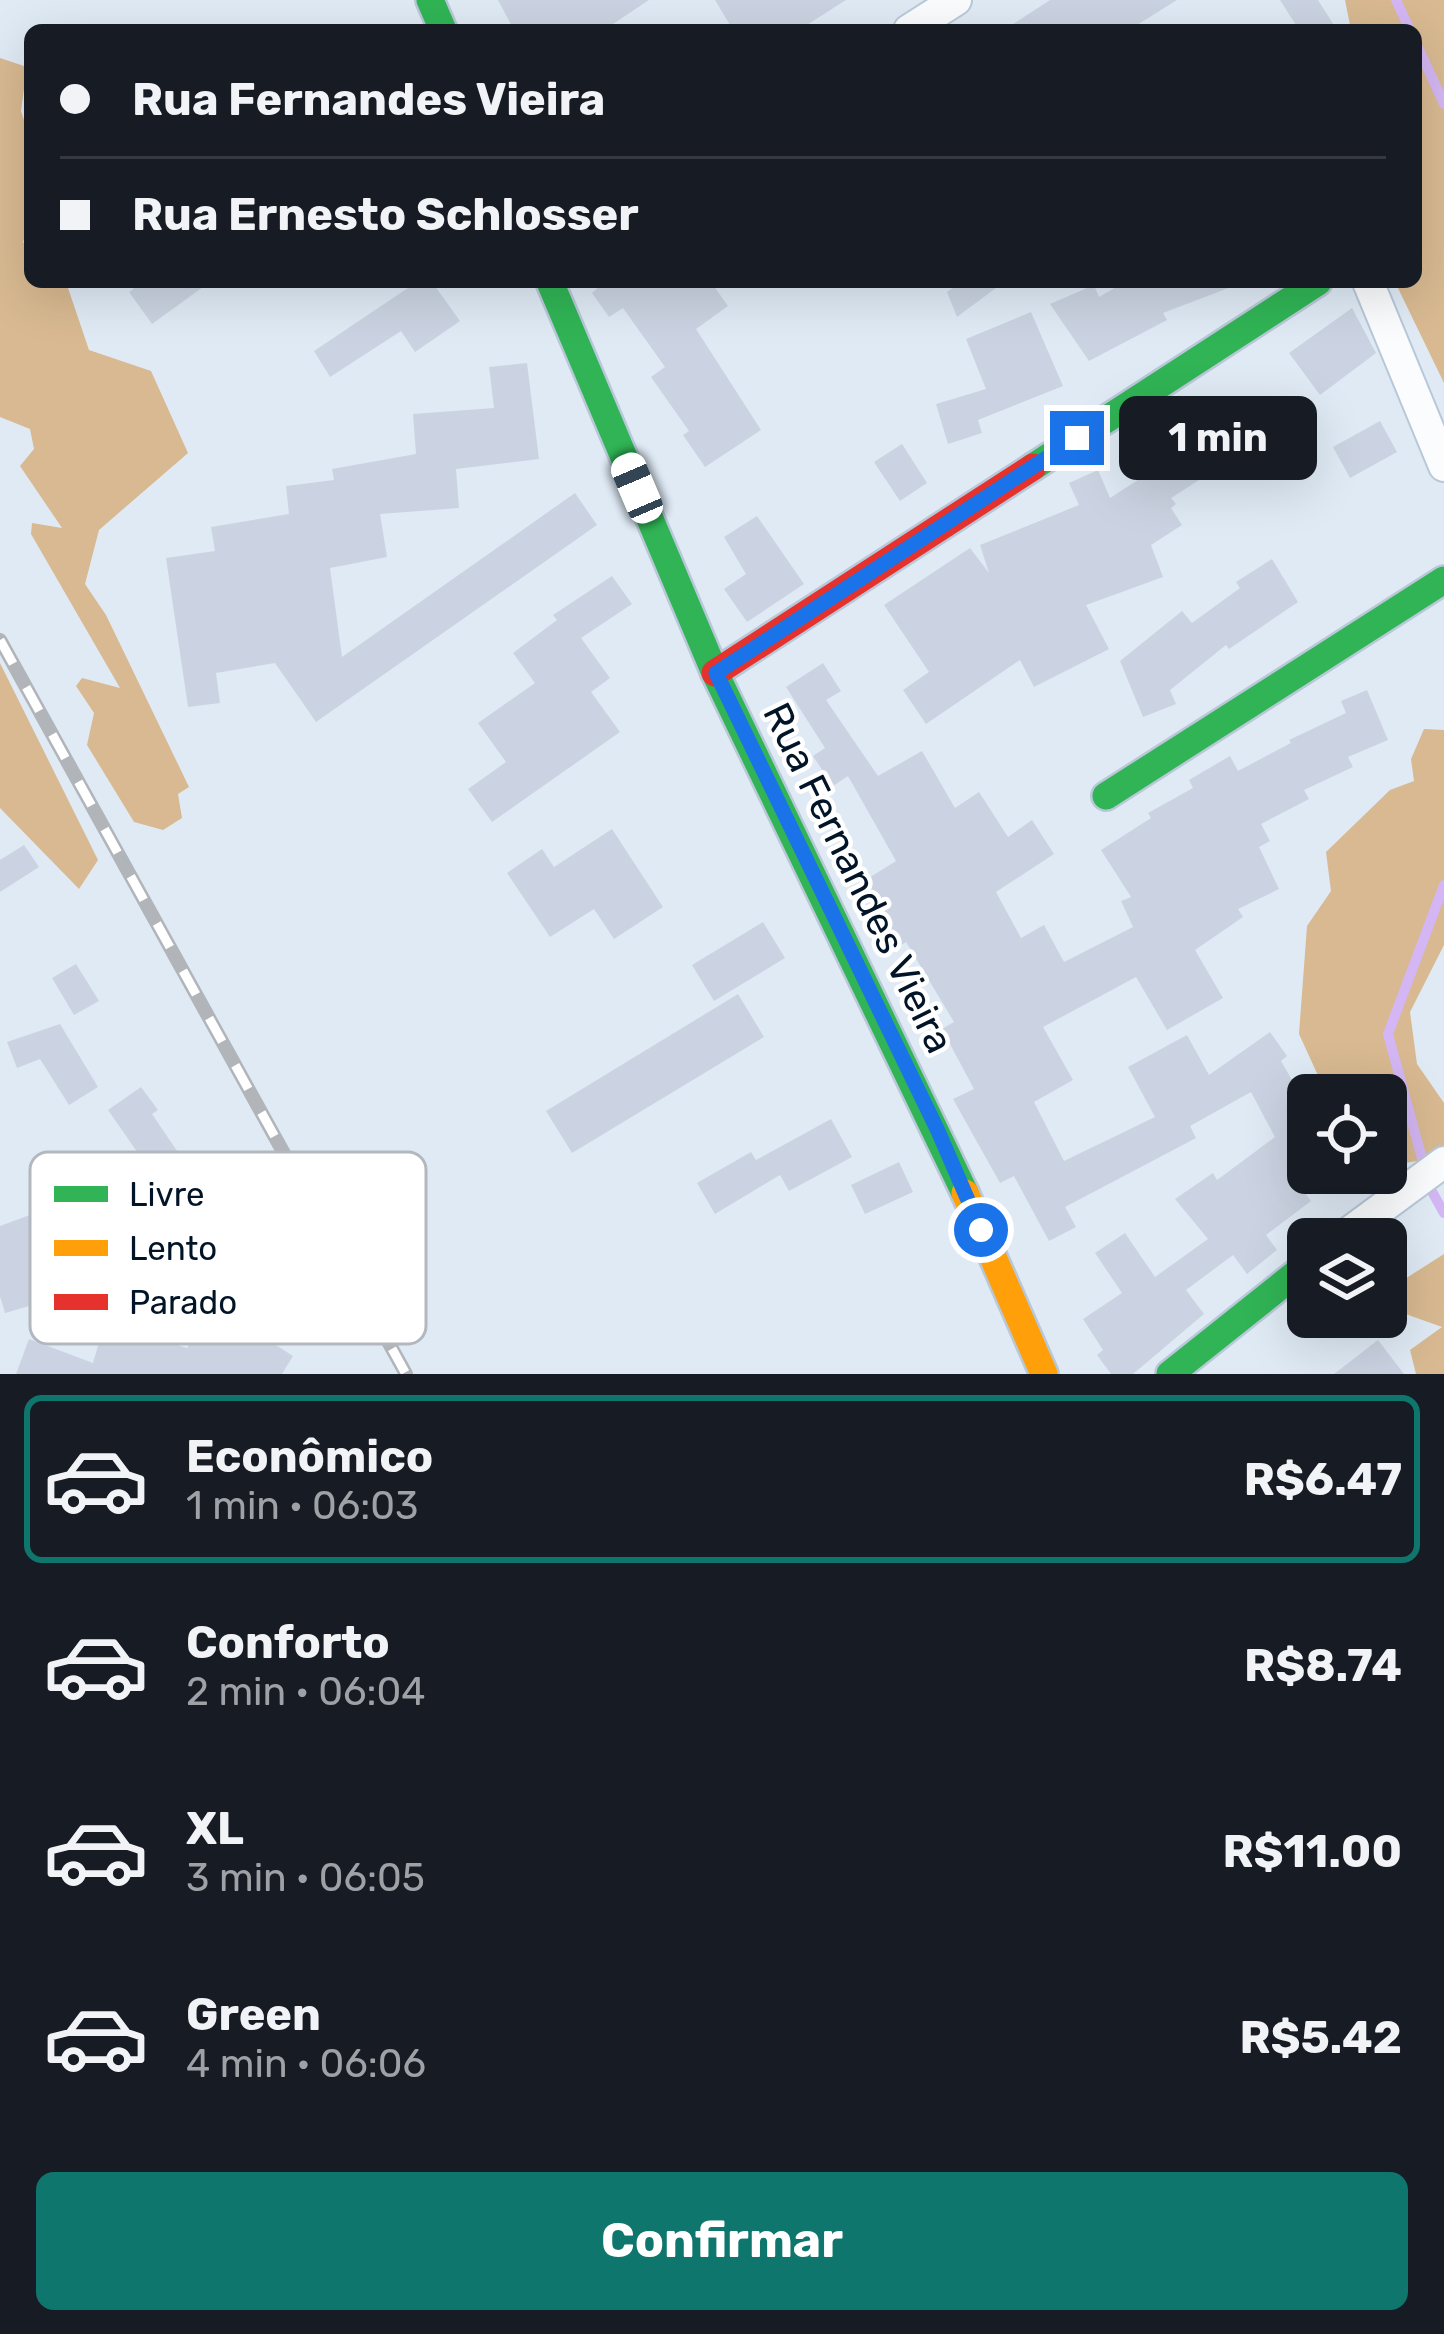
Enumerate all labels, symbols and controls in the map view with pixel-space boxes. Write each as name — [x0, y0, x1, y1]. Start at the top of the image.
text: Rua Fernandes Vieira — [132, 73, 605, 126]
text: Rua Ernesto Schlosser — [132, 188, 639, 241]
callout: 1 min — [1119, 396, 1317, 480]
route end — [1050, 411, 1104, 465]
text: 1 min — [1168, 415, 1268, 461]
car — [606, 448, 668, 528]
street label: Rua Fernandes Vieira — [753, 696, 963, 1060]
map controls — [1287, 1074, 1407, 1338]
button: locate — [1287, 1074, 1407, 1194]
legend — [30, 1152, 426, 1344]
text: Livre — [129, 1175, 205, 1214]
route start — [954, 1203, 1008, 1257]
button: layers — [1287, 1218, 1407, 1338]
text: Lento — [129, 1229, 217, 1268]
text: Parado — [129, 1283, 237, 1322]
icon: car — [42, 1425, 150, 1533]
text: Econômico — [186, 1430, 433, 1483]
text: R$6.47 — [1244, 1453, 1402, 1506]
text: 1 min · 06:03 — [186, 1483, 418, 1529]
icon: car — [42, 1611, 150, 1719]
text: Conforto — [186, 1616, 390, 1669]
text: R$8.74 — [1244, 1639, 1402, 1692]
text: 2 min · 06:04 — [186, 1669, 425, 1715]
icon: car — [42, 1797, 150, 1905]
text: XL — [186, 1802, 244, 1855]
text: R$11.00 — [1222, 1825, 1402, 1878]
text: 3 min · 06:05 — [186, 1855, 425, 1901]
icon: car — [42, 1983, 150, 2091]
text: Green — [186, 1988, 321, 2041]
text: R$5.42 — [1240, 2011, 1402, 2064]
text: 4 min · 06:06 — [186, 2041, 426, 2087]
button: Confirmar — [36, 2172, 1408, 2310]

